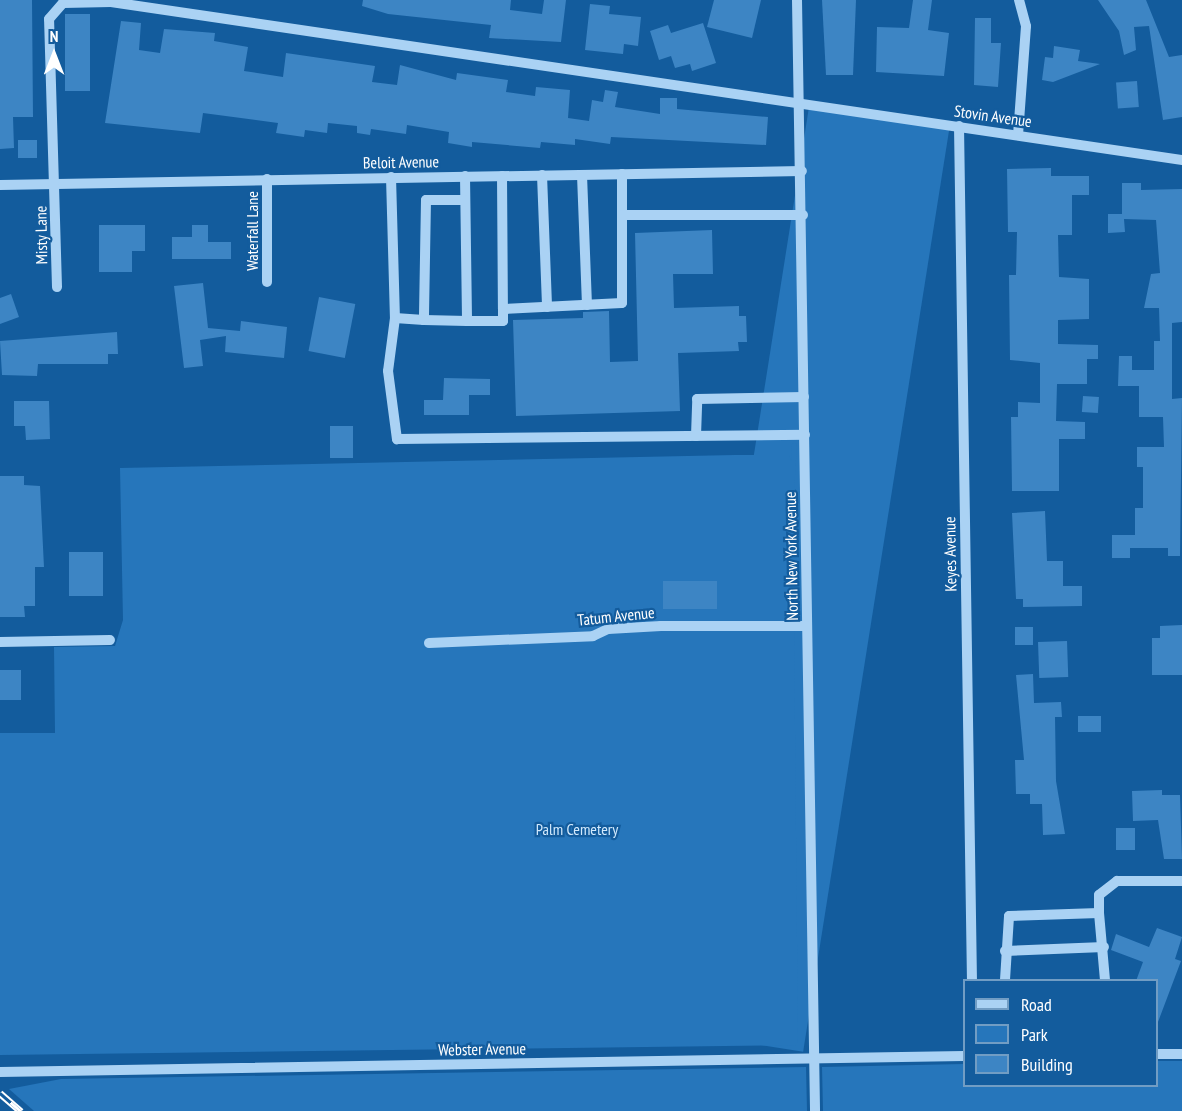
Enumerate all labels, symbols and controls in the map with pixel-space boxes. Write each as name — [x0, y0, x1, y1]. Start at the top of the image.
north arrow — [24, 24, 84, 84]
text: N — [50, 26, 58, 46]
street label: Stovin Avenue — [953, 101, 1033, 131]
street label: Beloit Avenue — [363, 152, 439, 172]
street label: Waterfall Lane — [242, 191, 262, 271]
street label: Misty Lane — [31, 205, 51, 265]
street label: North New York Avenue — [780, 491, 802, 621]
street label: Keyes Avenue — [940, 516, 960, 592]
street label: Tatum Avenue — [576, 602, 656, 630]
park label: Palm Cemetery — [536, 819, 618, 839]
legend — [963, 979, 1158, 1087]
text: Road — [1021, 993, 1052, 1016]
text: Park — [1021, 1023, 1048, 1046]
street label: Webster Avenue — [438, 1039, 526, 1059]
text: Building — [1021, 1053, 1073, 1076]

